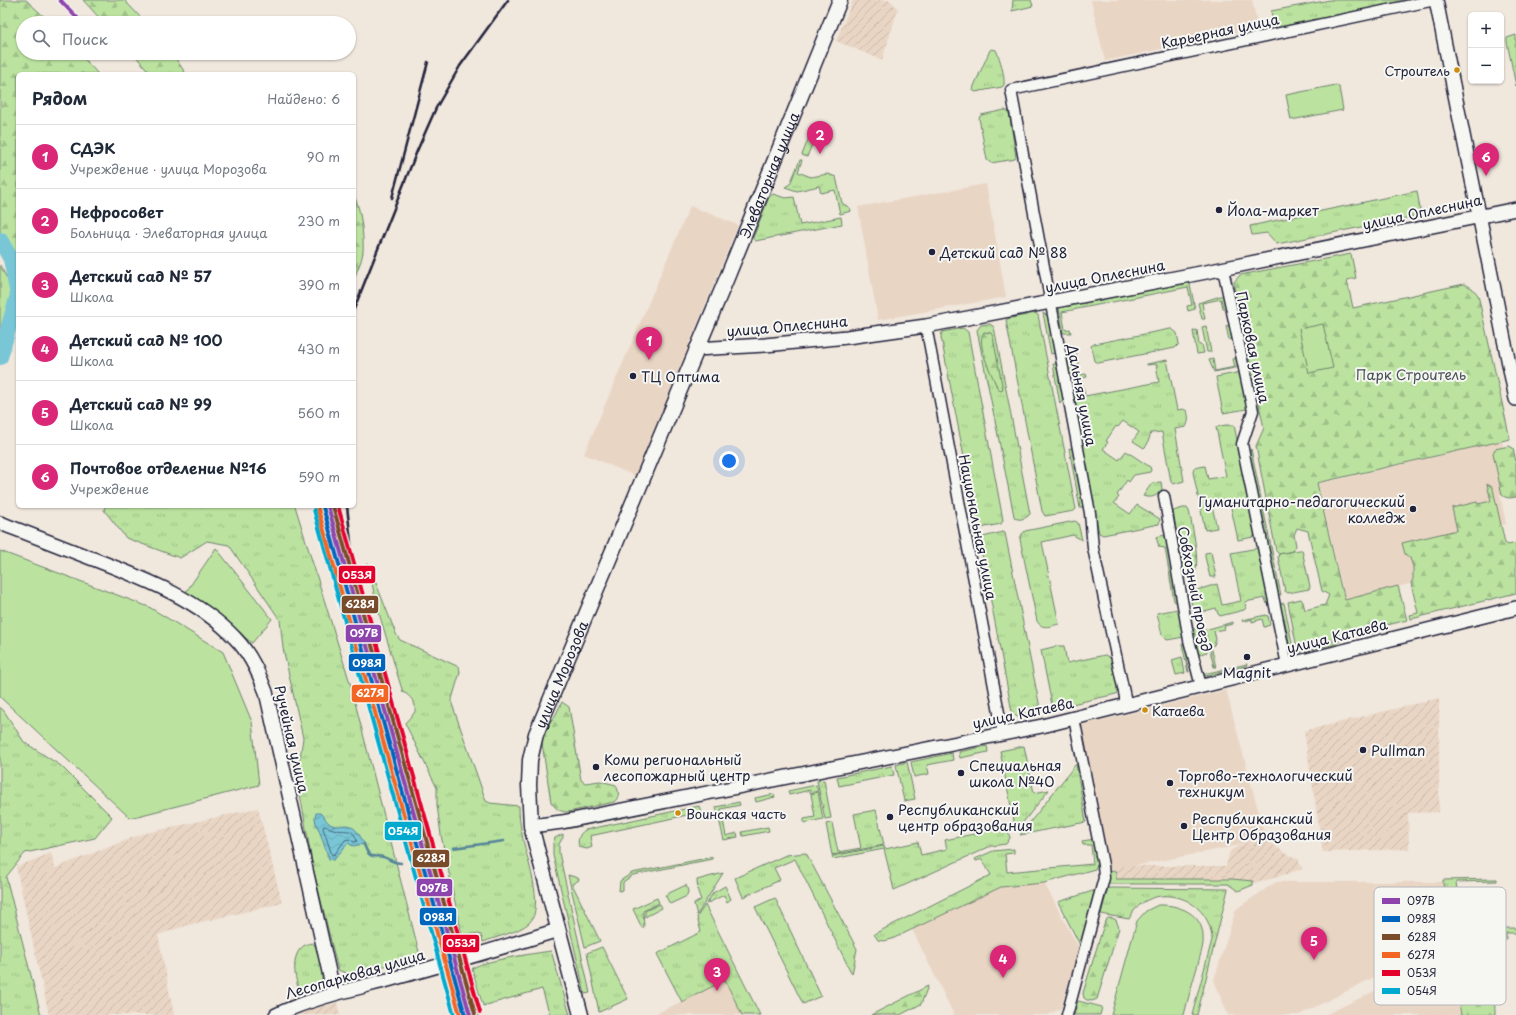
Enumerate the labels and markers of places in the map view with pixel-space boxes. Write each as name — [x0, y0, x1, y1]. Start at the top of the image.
place label: Строитель — [1385, 61, 1450, 80]
marker: Строитель — [1452, 65, 1462, 75]
pin: 2 — [807, 121, 833, 154]
pin: 6 — [1473, 143, 1499, 176]
place label: Йола-маркет — [1227, 200, 1319, 221]
marker: Йола-маркет — [1214, 205, 1224, 215]
place label: Детский сад № 88 — [939, 242, 1067, 263]
marker: Детский сад № 88 — [927, 247, 937, 257]
pin: 1 — [636, 327, 662, 360]
place label: ТЦ Оптима — [641, 366, 720, 387]
marker: ТЦ Оптима — [628, 371, 638, 381]
place label: Гуманитарно-педагогический колледж — [1198, 491, 1406, 528]
marker: Гуманитарно-педагогический колледж — [1408, 504, 1418, 514]
marker: Magnit — [1242, 652, 1252, 662]
place label: Magnit — [1223, 662, 1271, 683]
place label: Катаева — [1152, 701, 1206, 720]
marker: Катаева — [1140, 705, 1150, 715]
place label: Pullman — [1371, 740, 1425, 761]
marker: Pullman — [1358, 745, 1368, 755]
place label: Коми региональный лесопожарный центр — [603, 749, 751, 786]
place label: Специальная школа №40 — [969, 755, 1062, 792]
marker: Коми региональный лесопожарный центр — [591, 762, 601, 772]
place label: Торгово-технологический техникум — [1178, 765, 1353, 802]
marker: Специальная школа №40 — [956, 768, 966, 778]
marker: Торгово-технологический техникум — [1165, 778, 1175, 788]
place label: Республиканский центр образования — [898, 799, 1033, 836]
place label: Воинская часть — [686, 804, 787, 823]
marker: Воинская часть — [673, 808, 683, 818]
place label: Республиканский Центр Образования — [1192, 808, 1331, 845]
marker: Республиканский центр образования — [885, 812, 895, 822]
marker: Республиканский Центр Образования — [1179, 821, 1189, 831]
pin: 5 — [1301, 927, 1327, 960]
pin: 4 — [990, 945, 1016, 978]
pin: 3 — [704, 958, 730, 991]

